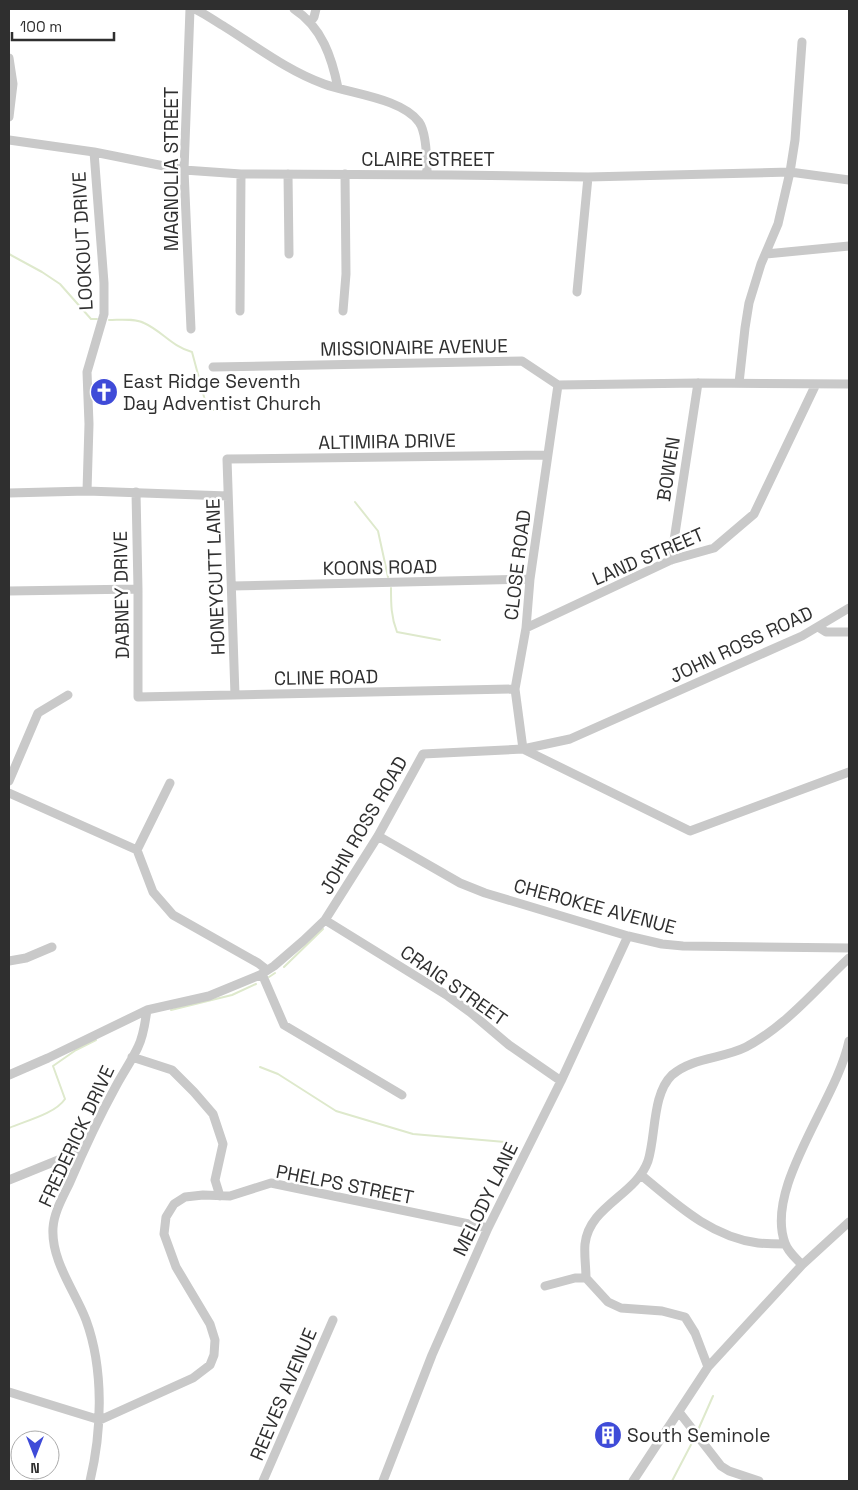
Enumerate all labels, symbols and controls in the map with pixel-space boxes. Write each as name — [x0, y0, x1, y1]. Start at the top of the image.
scale bar — [12, 10, 115, 42]
text: 100 m — [20, 17, 62, 36]
street label: MAGNOLIA STREET — [159, 87, 184, 251]
street label: CLAIRE STREET — [361, 147, 495, 172]
street label: LOOKOUT DRIVE — [66, 171, 99, 311]
street label: MISSIONAIRE AVENUE — [320, 333, 508, 362]
place label: East Ridge Seventh Day Adventist Church — [123, 369, 321, 416]
church icon: East Ridge Seventh Day Adventist Church — [89, 377, 119, 407]
street label: ALTIMIRA DRIVE — [318, 428, 456, 455]
street label: BOWEN — [651, 435, 686, 503]
street label: HONEYCUTT LANE — [200, 498, 231, 656]
street label: CLOSE ROAD — [498, 508, 537, 622]
street label: LAND STREET — [588, 522, 708, 591]
street label: DABNEY DRIVE — [108, 531, 135, 659]
street label: KOONS ROAD — [322, 554, 438, 581]
street label: JOHN ROSS ROAD — [665, 600, 817, 689]
street label: CLINE ROAD — [274, 664, 378, 691]
street label: JOHN ROSS ROAD — [314, 752, 413, 899]
street label: CHEROKEE AVENUE — [511, 873, 679, 940]
street label: CRAIG STREET — [395, 939, 512, 1032]
street label: FREDERICK DRIVE — [33, 1061, 120, 1211]
street label: MELODY LANE — [447, 1138, 524, 1260]
street label: PHELPS STREET — [274, 1159, 416, 1210]
street label: REEVES AVENUE — [244, 1324, 323, 1464]
building icon: South Seminole — [593, 1420, 623, 1450]
place label: South Seminole — [627, 1423, 770, 1448]
north arrow — [10, 1430, 60, 1480]
text: N — [30, 1459, 40, 1477]

